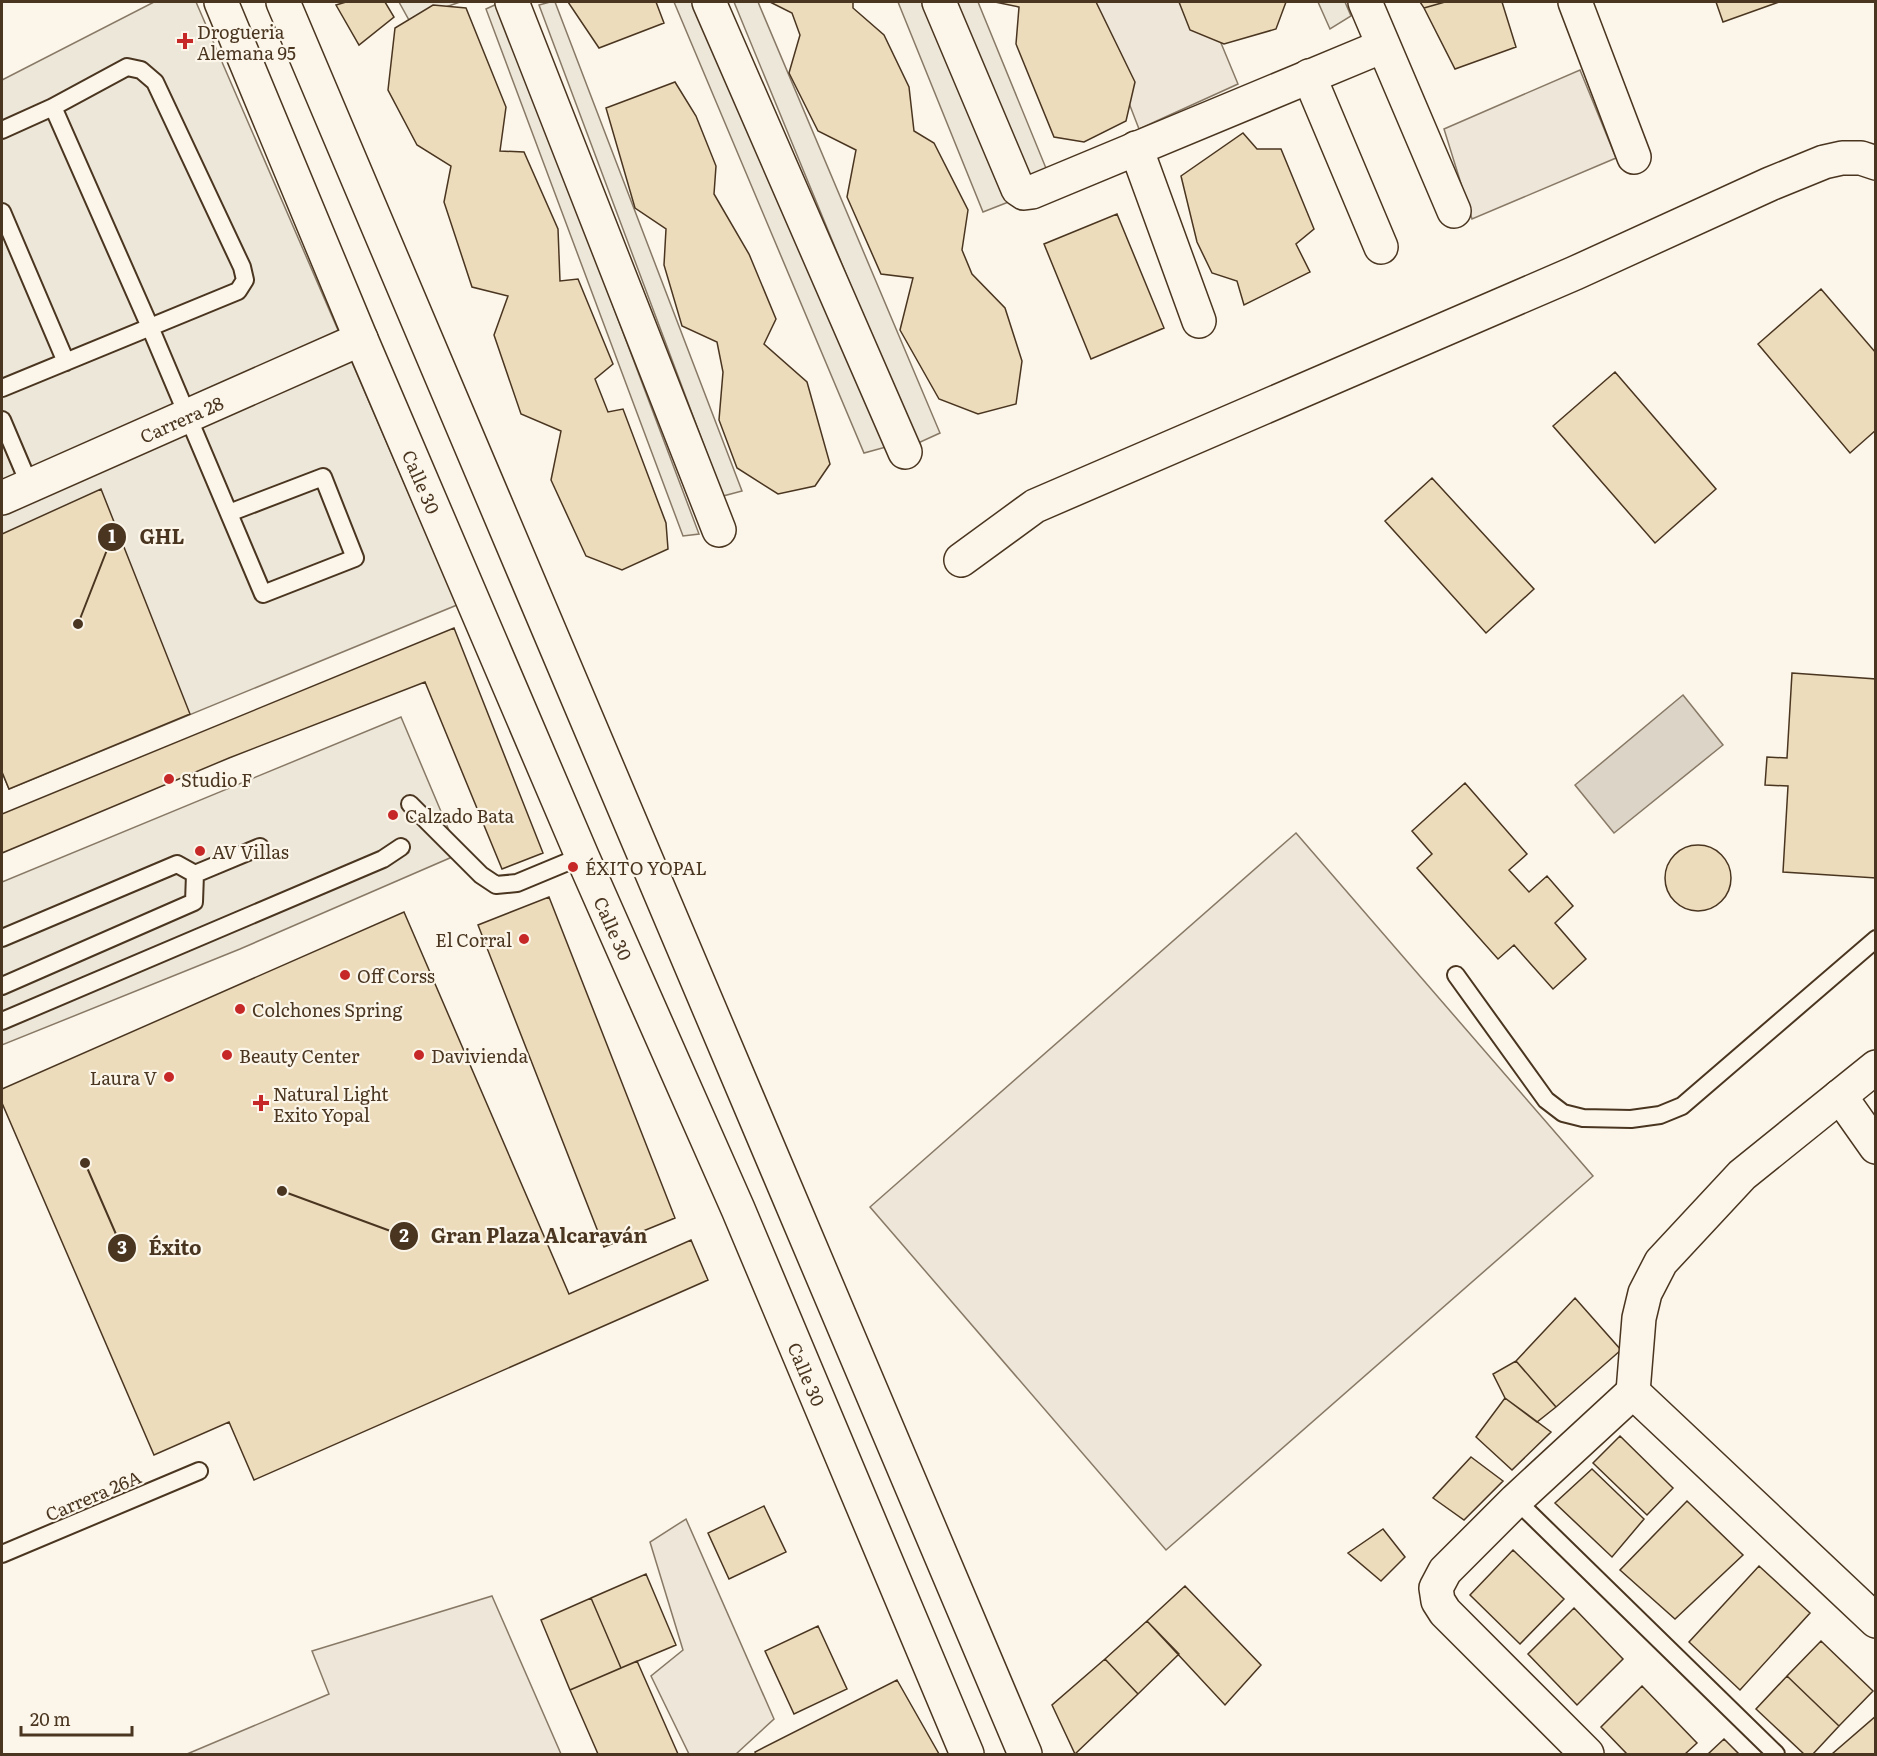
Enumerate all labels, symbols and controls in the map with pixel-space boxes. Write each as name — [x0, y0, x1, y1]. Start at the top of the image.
place label: Drogueria Alemana 95 — [197, 18, 296, 66]
marker: Drogueria Alemana 95 — [178, 34, 192, 48]
street label: Carrera 28 — [135, 388, 227, 449]
street label: Calle 30 — [396, 445, 448, 518]
callout: GHL — [97, 518, 196, 556]
text: GHL — [139, 520, 185, 550]
text: 1 — [108, 522, 116, 549]
place label: Studio F — [181, 766, 252, 793]
marker: Studio F — [162, 772, 176, 786]
place label: Calzado Bata — [405, 802, 515, 829]
marker: Calzado Bata — [386, 808, 400, 822]
place label: AV Villas — [212, 838, 289, 865]
marker: AV Villas — [193, 844, 207, 858]
place label: ÉXITO YOPAL — [585, 854, 707, 881]
marker: ÉXITO YOPAL — [566, 860, 580, 874]
street label: Calle 30 — [588, 892, 640, 964]
place label: El Corral — [435, 926, 512, 953]
marker: El Corral — [517, 932, 531, 946]
place label: Off Corss — [357, 962, 435, 989]
marker: Off Corss — [338, 968, 352, 982]
place label: Colchones Spring — [252, 996, 403, 1023]
marker: Colchones Spring — [233, 1002, 247, 1016]
place label: Beauty Center — [239, 1042, 360, 1069]
place label: Davivienda — [431, 1042, 528, 1069]
marker: Beauty Center — [220, 1048, 234, 1062]
marker: Davivienda — [412, 1048, 426, 1062]
place label: Laura V — [90, 1064, 157, 1091]
marker: Laura V — [162, 1070, 176, 1084]
place label: Natural Light Exito Yopal — [273, 1080, 389, 1128]
marker: Natural Light Exito Yopal — [254, 1096, 268, 1110]
callout: Gran Plaza Alcaraván — [389, 1217, 659, 1255]
text: Gran Plaza Alcaraván — [431, 1219, 647, 1249]
text: 2 — [399, 1221, 409, 1248]
callout: Éxito — [107, 1229, 214, 1267]
text: Éxito — [148, 1231, 202, 1261]
text: 3 — [117, 1233, 127, 1260]
street label: Calle 30 — [782, 1338, 833, 1410]
street label: Carrera 26A — [41, 1463, 145, 1527]
scale bar — [21, 1699, 132, 1737]
text: 20 m — [30, 1705, 71, 1732]

